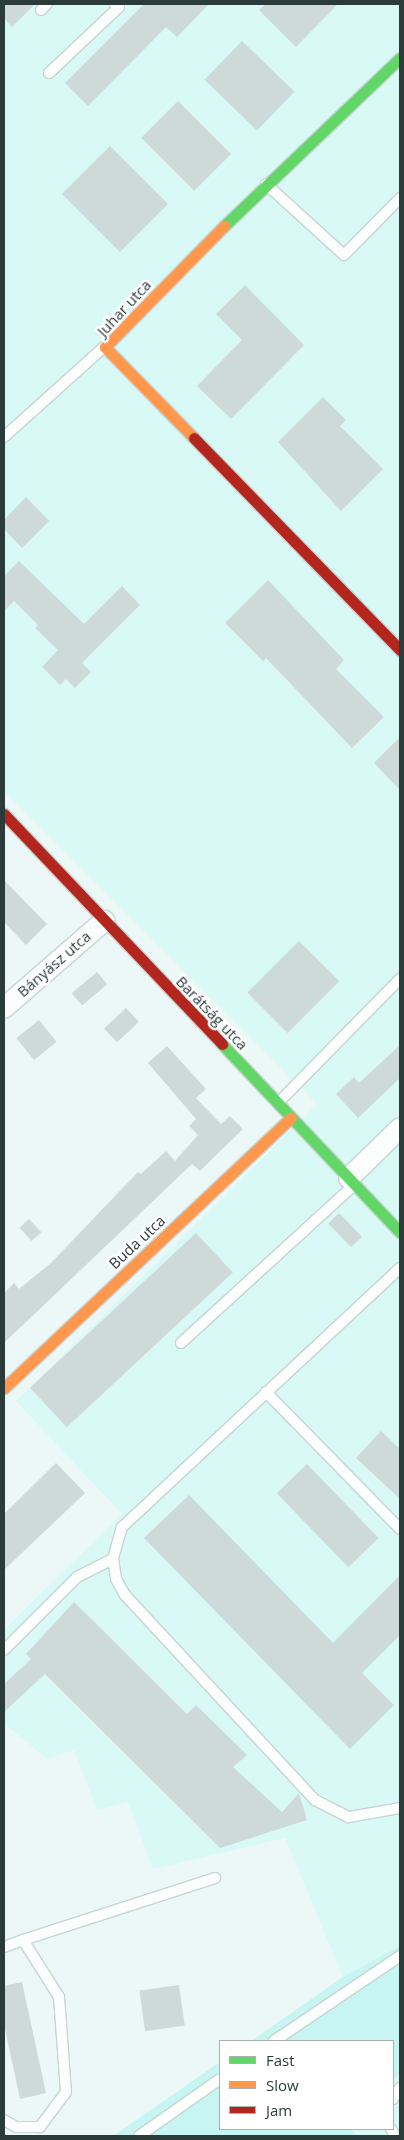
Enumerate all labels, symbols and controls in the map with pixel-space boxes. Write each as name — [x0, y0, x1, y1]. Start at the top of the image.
street label: Juhar utca — [93, 276, 155, 340]
street label: Bányász utca — [14, 927, 94, 1001]
street label: Barátság utca — [172, 972, 252, 1054]
street label: Buda utca — [105, 1211, 169, 1273]
legend — [219, 2040, 394, 2130]
text: Fast — [266, 2050, 295, 2070]
text: Slow — [266, 2075, 299, 2095]
text: Jam — [266, 2100, 292, 2120]

